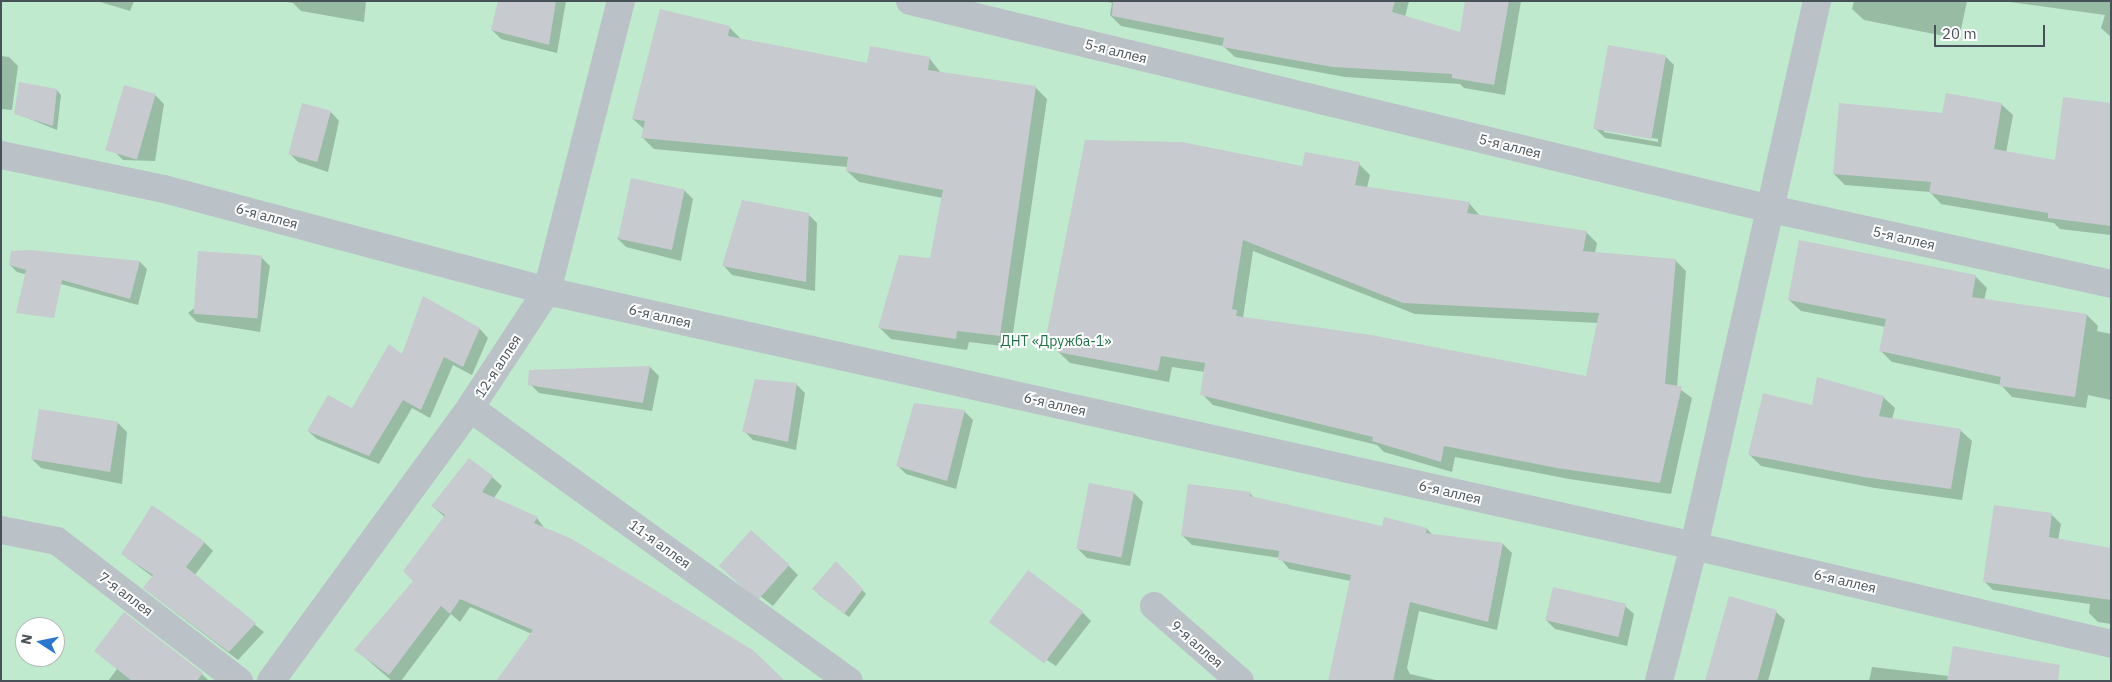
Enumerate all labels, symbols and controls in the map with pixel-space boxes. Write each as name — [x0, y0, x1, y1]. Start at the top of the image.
scale bar — [1937, 15, 2048, 47]
text: 20 m — [1942, 24, 1977, 43]
street label: 5-я аллея — [1083, 35, 1149, 67]
street label: 5-я аллея — [1477, 130, 1543, 162]
street label: 6-я аллея — [234, 200, 300, 232]
street label: 5-я аллея — [1871, 223, 1937, 253]
street label: 6-я аллея — [627, 301, 693, 331]
street label: 12-я аллея — [471, 331, 525, 401]
park label: ДНТ «Дружба-1» — [1001, 333, 1111, 349]
street label: 6-я аллея — [1022, 389, 1088, 419]
street label: 6-я аллея — [1417, 477, 1483, 507]
street label: 11-я аллея — [626, 516, 694, 572]
street label: 6-я аллея — [1812, 566, 1878, 596]
street label: 7-я аллея — [96, 568, 156, 620]
north arrow — [15, 617, 65, 667]
street label: 9-я аллея — [1168, 617, 1226, 671]
text: N — [16, 633, 36, 646]

